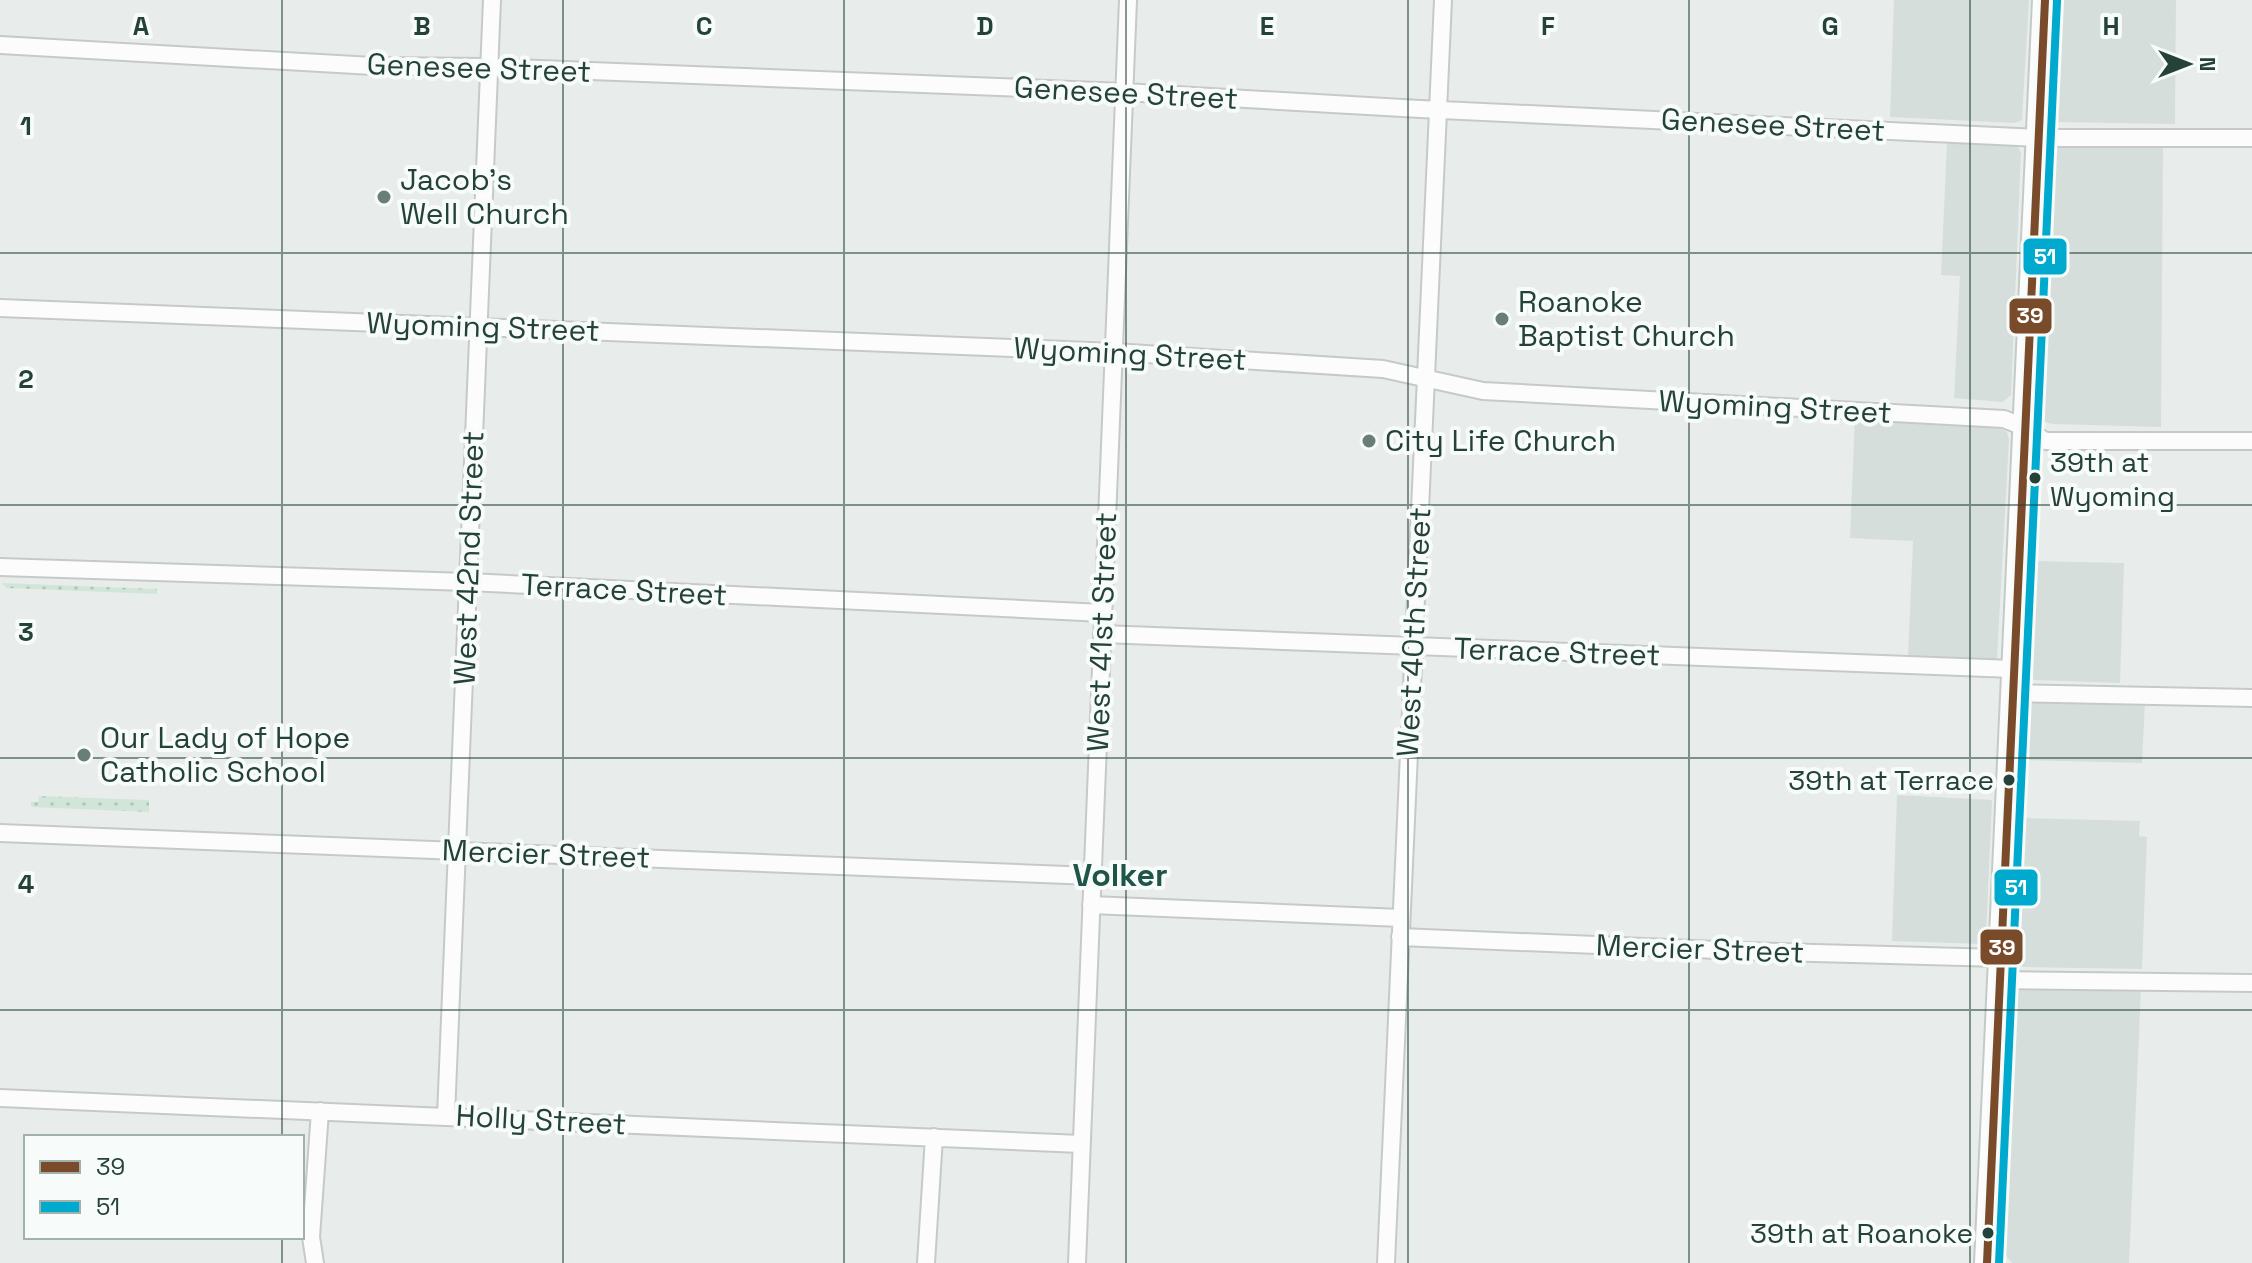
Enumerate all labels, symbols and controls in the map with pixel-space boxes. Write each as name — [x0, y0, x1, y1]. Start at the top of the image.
text: A — [133, 9, 150, 43]
text: B — [413, 9, 431, 43]
text: C — [696, 9, 712, 43]
text: D — [976, 9, 994, 43]
text: E — [1260, 9, 1274, 43]
text: F — [1541, 9, 1555, 43]
text: G — [1821, 9, 1839, 43]
text: H — [2102, 9, 2120, 43]
north arrow — [2148, 24, 2228, 104]
street label: Genesee Street — [366, 44, 592, 91]
text: N — [2194, 57, 2222, 71]
street label: Genesee Street — [1013, 67, 1239, 118]
street label: Genesee Street — [1660, 99, 1886, 150]
text: 1 — [20, 109, 32, 143]
place label: Jacob's Well Church — [400, 160, 569, 233]
marker: Jacob's Well Church — [375, 188, 393, 206]
line badge: 51 — [2022, 237, 2068, 276]
text: 51 — [2034, 242, 2056, 270]
place label: Roanoke Baptist Church — [1518, 282, 1735, 355]
line badge: 39 — [2008, 297, 2053, 335]
text: 39 — [2017, 301, 2043, 329]
street label: Wyoming Street — [366, 303, 600, 350]
marker: Roanoke Baptist Church — [1493, 310, 1511, 328]
street label: Wyoming Street — [1013, 328, 1248, 379]
text: 2 — [18, 362, 34, 396]
street label: Wyoming Street — [1658, 381, 1893, 432]
place label: City Life Church — [1385, 421, 1616, 460]
street label: West 42nd Street — [445, 430, 492, 686]
marker: City Life Church — [1360, 432, 1378, 450]
place label: 39th at Wyoming — [2050, 444, 2175, 514]
marker: 39th at Wyoming — [2027, 470, 2043, 486]
street label: West 40th Street — [1387, 506, 1440, 758]
street label: West 41st Street — [1078, 511, 1125, 752]
street label: Terrace Street — [520, 565, 728, 614]
text: 3 — [18, 615, 34, 649]
street label: Terrace Street — [1453, 628, 1661, 675]
place label: Our Lady of Hope Catholic School — [100, 718, 350, 791]
marker: Our Lady of Hope Catholic School — [75, 746, 93, 764]
place label: 39th at Terrace — [1788, 762, 1994, 798]
marker: 39th at Terrace — [2001, 772, 2017, 788]
street label: Mercier Street — [441, 830, 651, 877]
district label: Volker — [1072, 855, 1168, 895]
text: 4 — [18, 867, 34, 901]
line badge: 51 — [1993, 868, 2039, 907]
text: 51 — [2005, 873, 2027, 901]
street label: Mercier Street — [1595, 925, 1805, 972]
line badge: 39 — [1979, 928, 2024, 966]
text: 39 — [1989, 933, 2015, 961]
street label: Holly Street — [455, 1096, 627, 1143]
legend — [24, 1135, 304, 1239]
text: 39 — [96, 1151, 125, 1182]
text: 51 — [96, 1191, 120, 1222]
place label: 39th at Roanoke — [1750, 1215, 1973, 1251]
marker: 39th at Roanoke — [1980, 1225, 1996, 1241]

